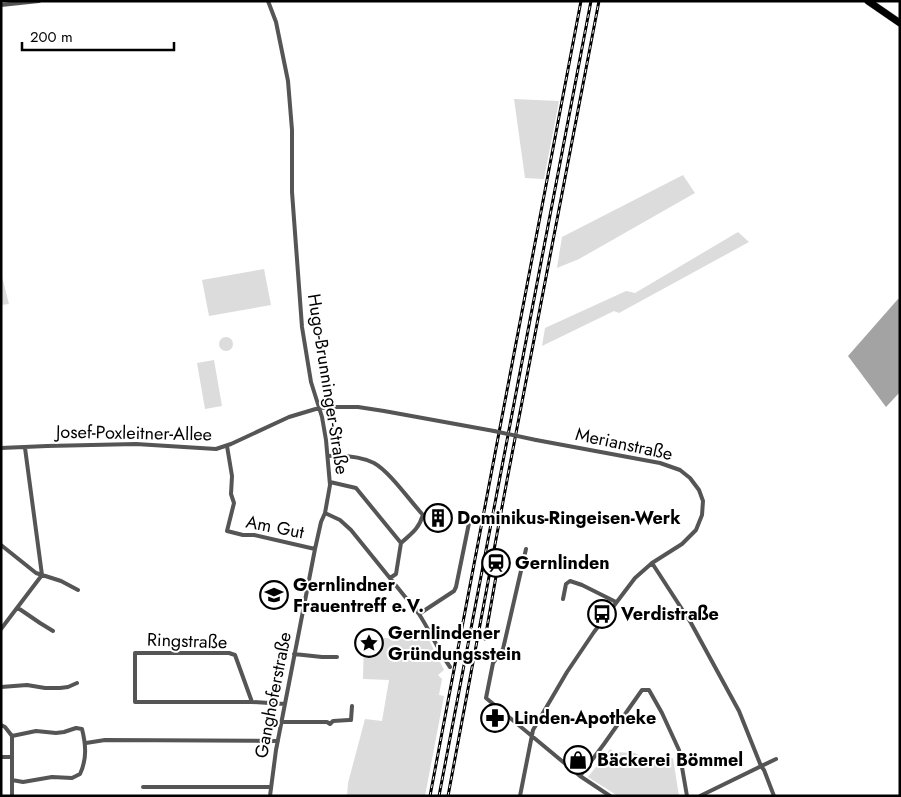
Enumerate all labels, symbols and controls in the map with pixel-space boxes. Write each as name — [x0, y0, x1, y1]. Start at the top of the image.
scale bar — [22, 20, 175, 52]
text: 200 m — [30, 26, 73, 48]
street label: Hugo-Brunninger-Straße — [301, 292, 355, 476]
street label: Josef-Poxleitner-Allee — [54, 419, 212, 447]
street label: Merianstraße — [573, 421, 675, 467]
building icon: Dominikus-Ringeisen-Werk — [423, 503, 453, 533]
place label: Dominikus-Ringeisen-Werk — [457, 505, 681, 531]
street label: Am Gut — [244, 509, 307, 546]
station icon: Gernlinden — [481, 548, 511, 578]
place label: Gernlinden — [515, 550, 610, 576]
place label: Gernlindner Frauentreff e.V. — [293, 572, 424, 619]
school or university icon: Gernlindner Frauentreff e.V. — [259, 580, 289, 610]
bus stop icon: Verdistraße — [587, 599, 617, 629]
place label: Verdistraße — [620, 601, 719, 627]
place label: Gernlindener Gründungsstein — [388, 620, 521, 667]
street label: Ringstraße — [146, 627, 228, 655]
place icon: Gernlindener Gründungsstein — [354, 628, 384, 658]
street label: Ganghoferstraße — [248, 630, 298, 760]
pharmacy icon: Linden-Apotheke — [480, 703, 510, 733]
place label: Linden-Apotheke — [514, 705, 656, 731]
shop icon: Bäckerei Bömmel — [563, 745, 593, 775]
place label: Bäckerei Bömmel — [597, 747, 743, 773]

